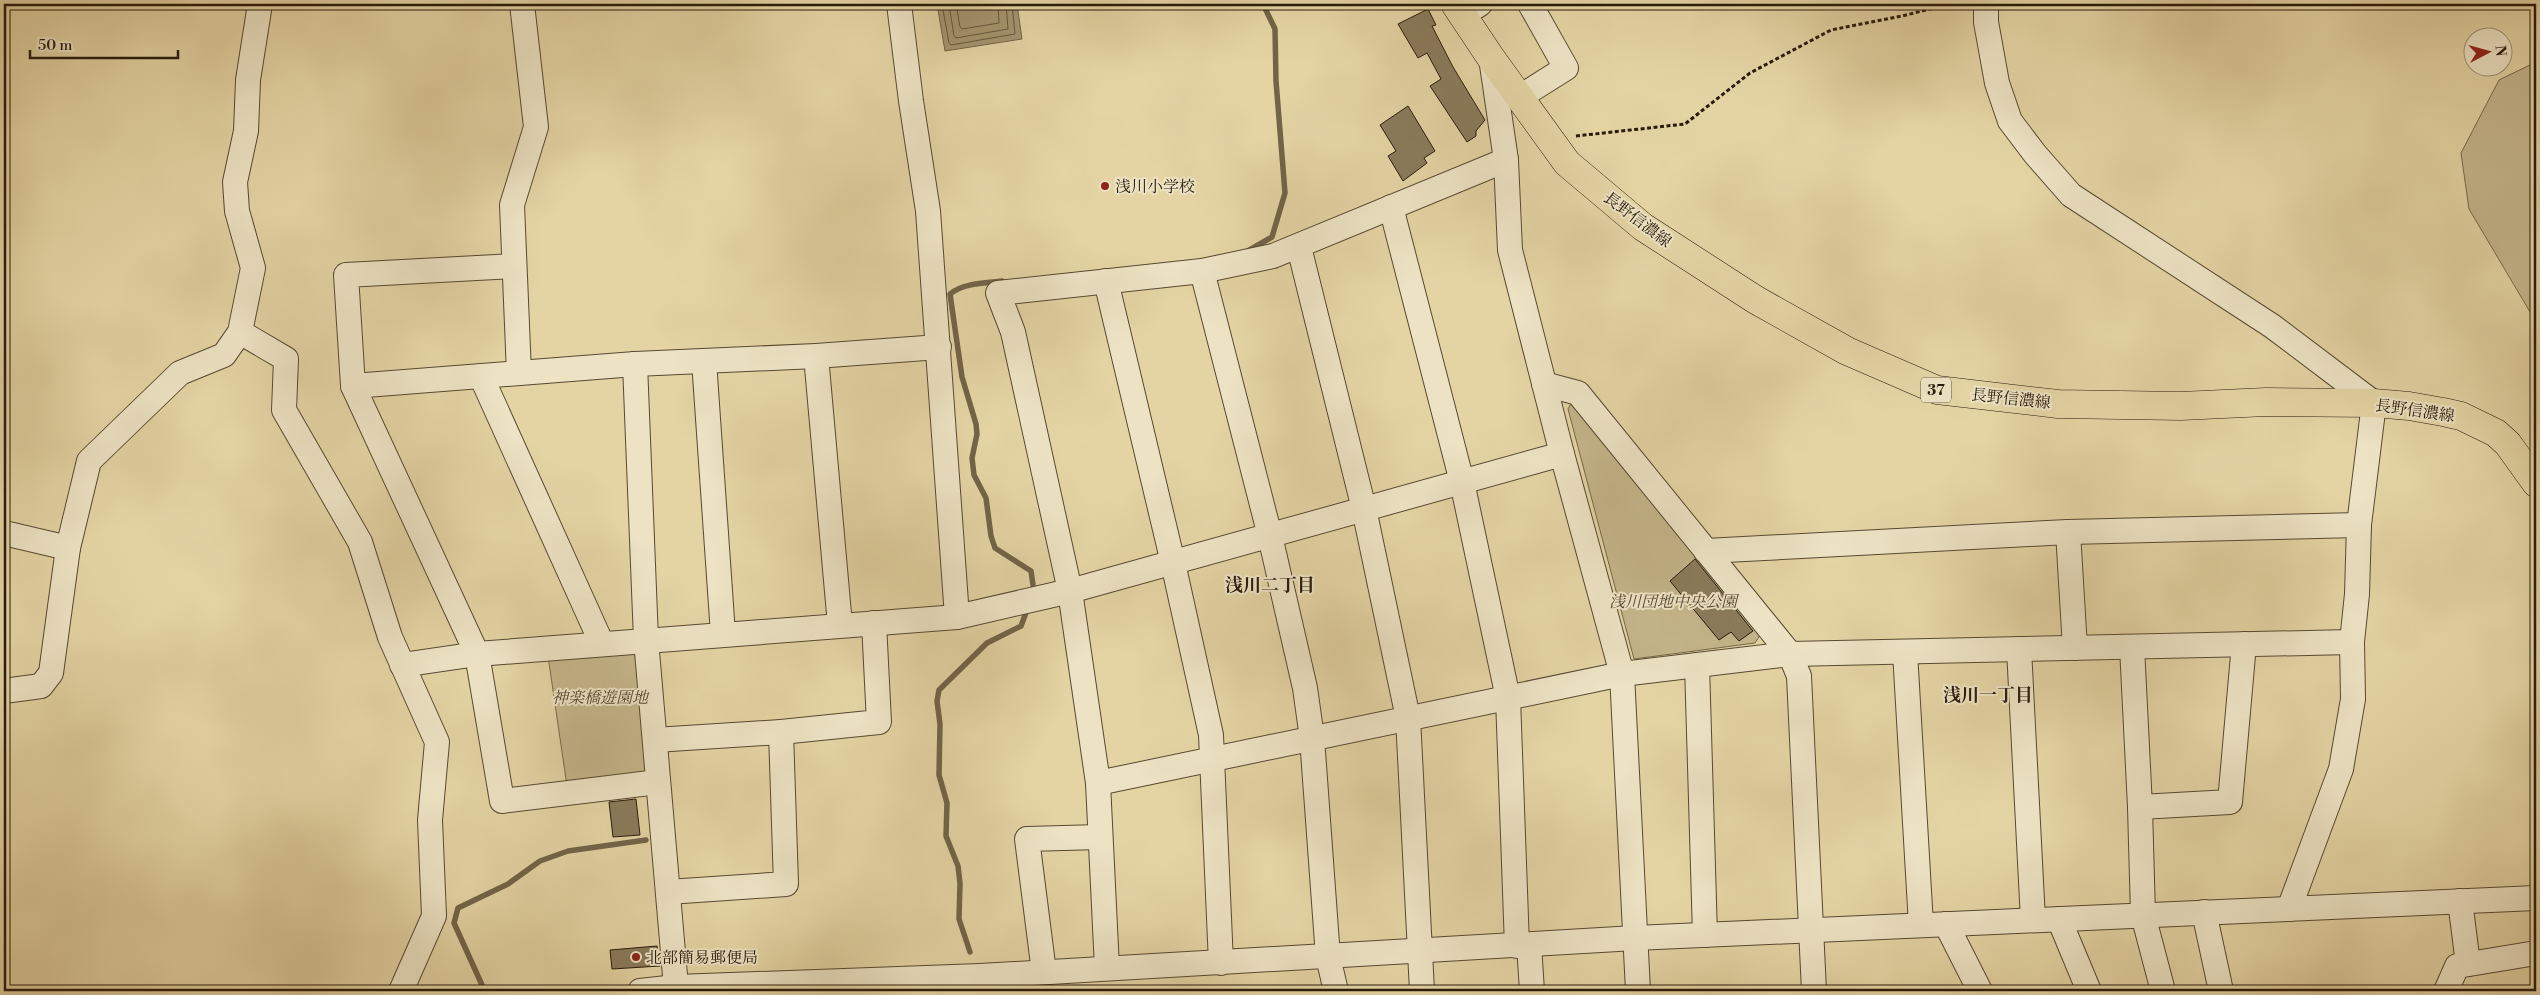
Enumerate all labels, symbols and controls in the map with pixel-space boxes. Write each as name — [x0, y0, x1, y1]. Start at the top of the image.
scale bar — [30, 28, 178, 60]
north arrow — [2462, 28, 2512, 78]
text: 50 m — [38, 36, 72, 55]
text: N — [2490, 44, 2509, 57]
place label: 浅川小学校 — [1115, 177, 1195, 197]
marker: 浅川小学校 — [1099, 180, 1111, 192]
street label: 長野信濃線 — [1599, 188, 1675, 252]
road number: 37 — [1921, 378, 1951, 402]
street label: 長野信濃線 — [1970, 385, 2052, 413]
street label: 長野信濃線 — [2374, 396, 2456, 426]
district label: 浅川二丁目 — [1225, 574, 1315, 597]
park label: 浅川団地中央公園 — [1609, 592, 1740, 612]
district label: 浅川一丁目 — [1943, 684, 2033, 707]
park label: 神楽橋遊園地 — [552, 688, 650, 708]
place label: 北部簡易郵便局 — [646, 948, 758, 968]
marker: 北部簡易郵便局 — [630, 951, 642, 963]

